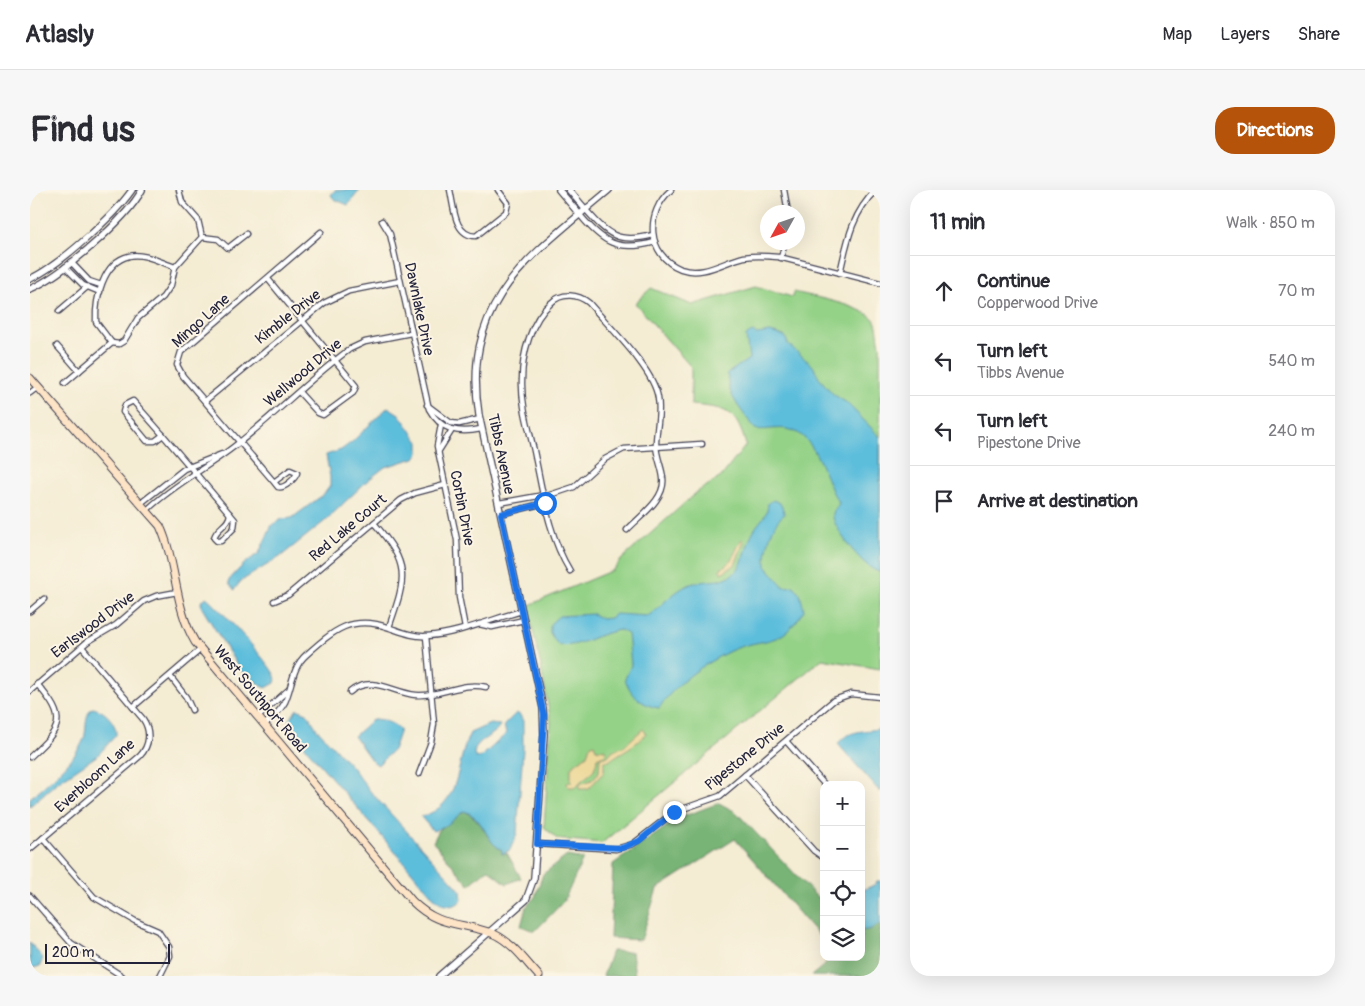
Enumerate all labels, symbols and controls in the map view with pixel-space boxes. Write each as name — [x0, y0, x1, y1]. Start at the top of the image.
text: Atlasly — [25, 20, 94, 49]
text: Map — [1163, 23, 1192, 46]
text: Layers — [1220, 23, 1270, 46]
text: Share — [1298, 23, 1340, 46]
button: Directions — [1215, 107, 1335, 154]
text: Find us — [30, 108, 135, 152]
north arrow — [760, 205, 805, 250]
text: 11 min — [930, 209, 985, 236]
text: Walk · 850 m — [1226, 213, 1315, 233]
street label: Dawnlake Drive — [400, 261, 438, 358]
text: Continue — [977, 269, 1050, 293]
icon: ahead — [930, 277, 958, 305]
text: 70 m — [1278, 281, 1315, 301]
street label: Kimble Drive — [251, 285, 325, 349]
street label: Mingo Lane — [168, 290, 234, 352]
text: Copperwood Drive — [977, 293, 1098, 313]
street label: Wellwood Drive — [260, 334, 346, 411]
text: Turn left — [977, 339, 1047, 363]
icon: left — [930, 347, 958, 375]
text: 540 m — [1268, 351, 1315, 371]
text: Tibbs Avenue — [977, 363, 1064, 383]
text: Turn left — [977, 409, 1047, 433]
street label: Tibbs Avenue — [483, 412, 519, 497]
icon: left — [930, 417, 958, 445]
text: 240 m — [1268, 421, 1315, 441]
text: Pipestone Drive — [977, 433, 1081, 453]
street label: Corbin Drive — [445, 469, 479, 548]
icon: arrive — [930, 487, 958, 515]
street label: Red Lake Court — [305, 489, 391, 566]
text: Arrive at destination — [977, 489, 1138, 513]
route start — [534, 492, 557, 515]
street label: Earlswood Drive — [48, 587, 139, 662]
street label: West Southport Road — [209, 641, 311, 757]
street label: Pipestone Drive — [701, 719, 789, 795]
street label: Everbloom Lane — [51, 735, 139, 817]
map controls — [820, 781, 865, 961]
button: + — [820, 781, 865, 826]
route end — [663, 801, 686, 824]
button: − — [820, 826, 865, 871]
button: locate — [820, 871, 865, 916]
button: layers — [820, 916, 865, 961]
scale bar — [45, 941, 170, 964]
text: 200 m — [52, 944, 94, 961]

